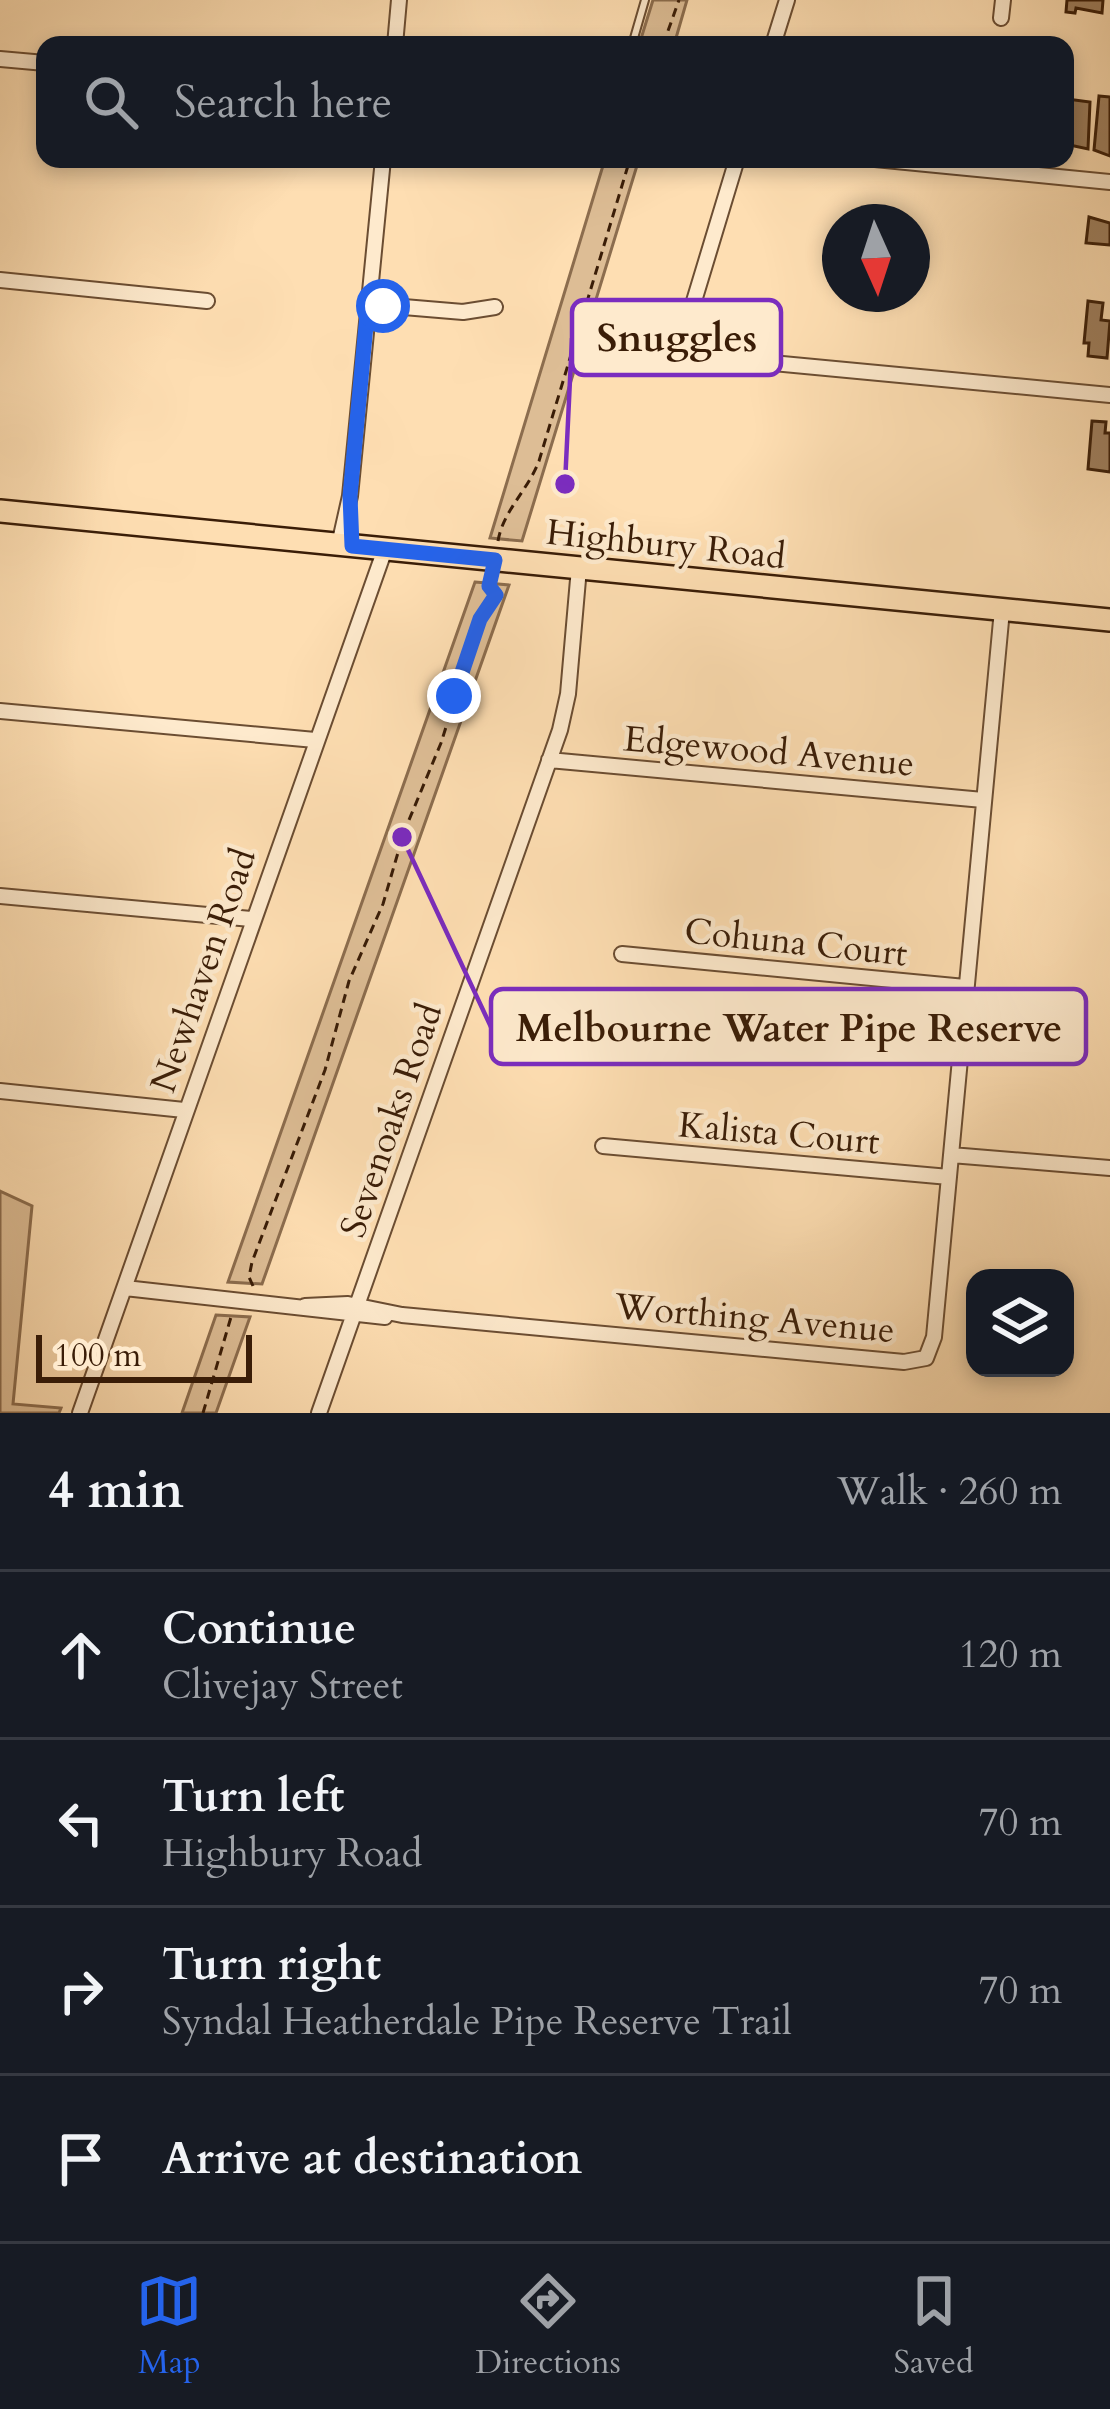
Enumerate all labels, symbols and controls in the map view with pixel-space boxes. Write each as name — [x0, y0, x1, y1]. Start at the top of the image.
search box — [36, 36, 1074, 168]
icon: search — [78, 69, 144, 135]
text: Search here — [174, 72, 392, 133]
north arrow — [822, 204, 930, 312]
route start — [356, 279, 410, 333]
callout: Snuggles — [572, 300, 781, 375]
text: Snuggles — [597, 312, 757, 365]
street label: Highbury Road — [544, 508, 788, 581]
route end — [427, 669, 481, 723]
street label: Edgewood Avenue — [622, 714, 916, 789]
street label: Newhaven Road — [139, 842, 268, 1099]
street label: Cohuna Court — [682, 906, 910, 979]
callout: Melbourne Water Pipe Reserve — [491, 989, 1086, 1064]
street label: Sevenoaks Road — [328, 997, 454, 1244]
text: Melbourne Water Pipe Reserve — [516, 1002, 1062, 1055]
street label: Kalista Court — [676, 1100, 881, 1167]
map controls — [966, 1269, 1074, 1377]
button: layers — [966, 1269, 1074, 1377]
street label: Worthing Avenue — [612, 1282, 897, 1355]
scale bar — [36, 1329, 252, 1382]
text: 100 m — [54, 1333, 141, 1378]
text: 4 min — [48, 1456, 184, 1526]
text: Walk · 260 m — [837, 1465, 1062, 1518]
text: Continue — [162, 1598, 356, 1659]
icon: ahead — [48, 1622, 114, 1688]
text: 120 m — [959, 1628, 1062, 1681]
text: Clivejay Street — [162, 1659, 403, 1712]
text: Turn left — [162, 1766, 344, 1827]
icon: left — [48, 1790, 114, 1856]
text: 70 m — [979, 1796, 1062, 1849]
text: Highbury Road — [162, 1827, 422, 1880]
text: Turn right — [162, 1934, 381, 1995]
icon: right — [48, 1958, 114, 2024]
text: 70 m — [979, 1964, 1062, 2017]
text: Syndal Heatherdale Pipe Reserve Trail — [162, 1995, 792, 2048]
icon: arrive — [48, 2126, 114, 2192]
text: Arrive at destination — [162, 2128, 582, 2189]
tab: Map — [136, 2268, 202, 2385]
tab: Directions — [475, 2268, 621, 2385]
tab: Saved — [894, 2268, 974, 2385]

